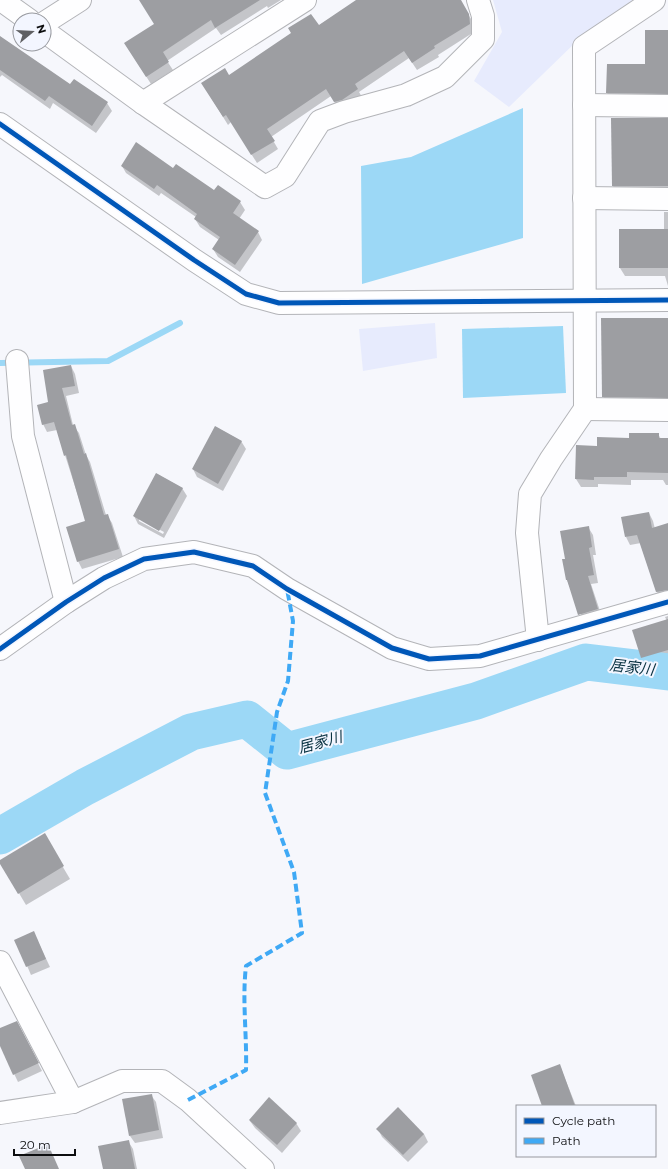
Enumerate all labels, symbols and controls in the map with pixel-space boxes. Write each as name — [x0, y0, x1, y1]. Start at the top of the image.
north arrow — [12, 12, 52, 52]
text: N — [33, 23, 50, 35]
water label: 居家川 — [609, 655, 657, 679]
water label: 居家川 — [296, 726, 346, 757]
legend — [516, 1105, 656, 1157]
text: Cycle path — [552, 1113, 615, 1128]
scale bar — [14, 1131, 75, 1157]
text: Path — [552, 1133, 581, 1148]
text: 20 m — [20, 1137, 51, 1152]

